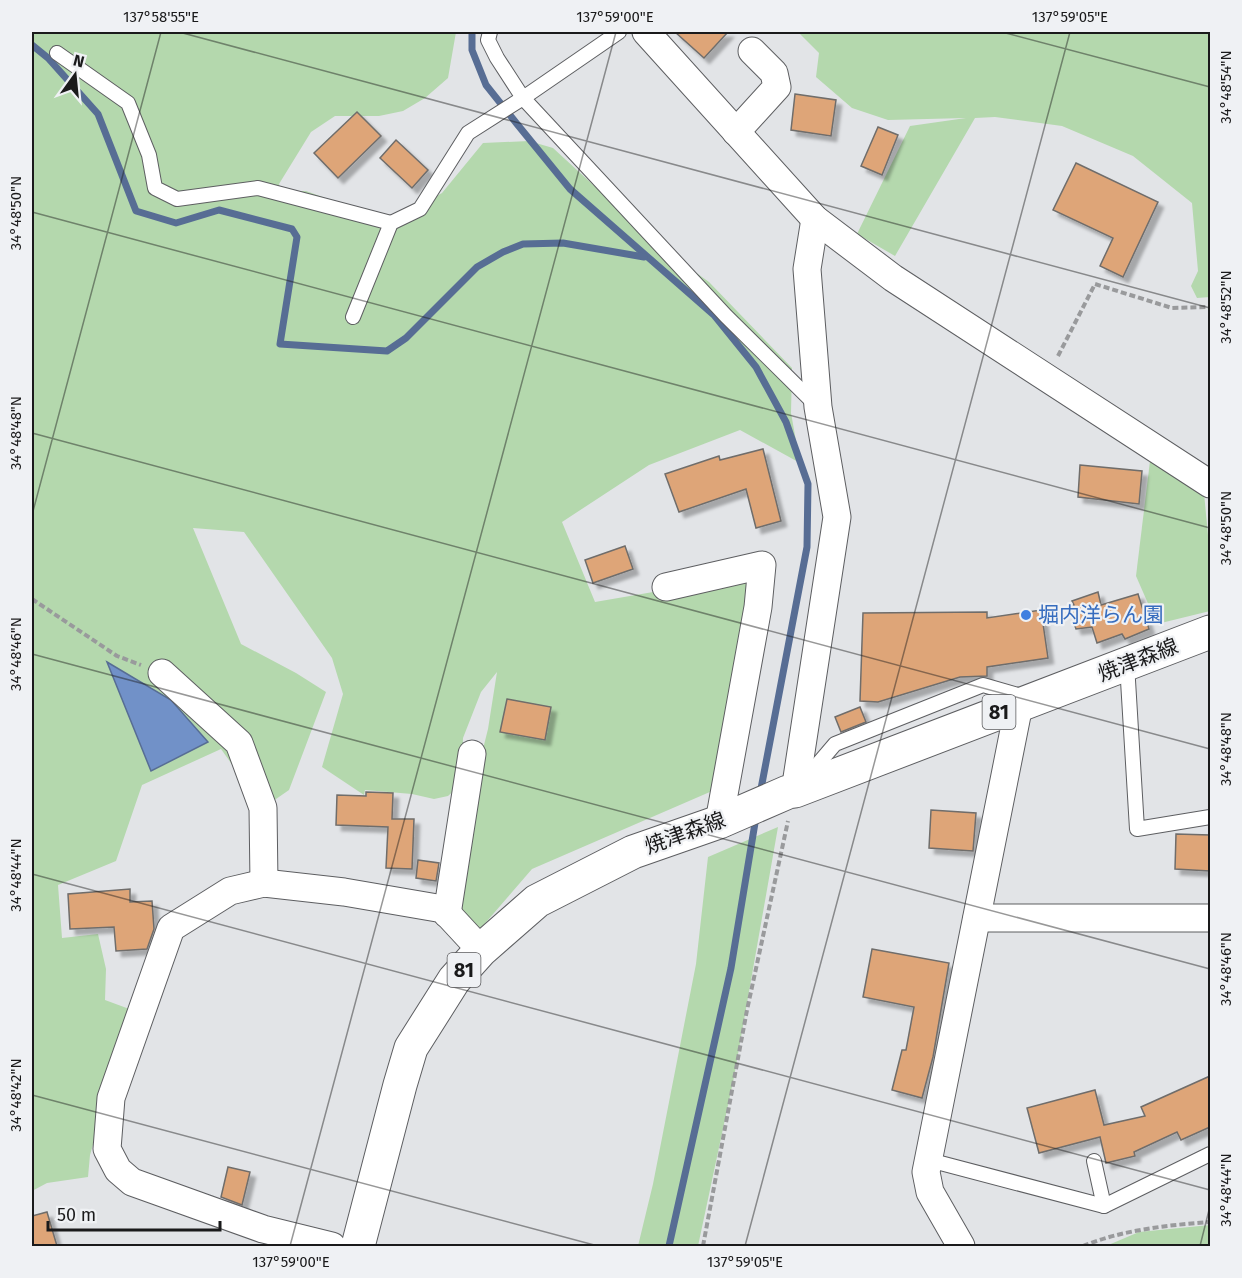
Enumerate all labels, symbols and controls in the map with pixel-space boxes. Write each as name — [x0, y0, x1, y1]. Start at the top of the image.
text: 137°58'55"E — [123, 8, 199, 26]
text: 137°59'00"E — [576, 8, 654, 26]
text: 137°59'05"E — [1032, 8, 1108, 26]
north arrow — [45, 45, 105, 105]
text: N — [71, 50, 86, 72]
text: 34°48'54"N — [1217, 50, 1235, 124]
text: 34°48'50"N — [7, 176, 25, 250]
text: 34°48'52"N — [1217, 270, 1235, 344]
text: 34°48'48"N — [7, 396, 25, 470]
text: 34°48'50"N — [1217, 491, 1235, 565]
place label: 堀内洋らん園 — [1038, 602, 1164, 628]
marker: 堀内洋らん園 — [1019, 608, 1033, 622]
text: 34°48'46"N — [7, 617, 25, 691]
street label: 焼津森線 — [1094, 633, 1182, 687]
road number: 81 — [982, 695, 1016, 729]
text: 34°48'48"N — [1217, 712, 1235, 786]
street label: 焼津森線 — [641, 806, 729, 860]
text: 34°48'44"N — [7, 838, 25, 912]
text: 34°48'46"N — [1217, 932, 1235, 1006]
road number: 81 — [448, 953, 480, 987]
text: 34°48'42"N — [7, 1058, 25, 1132]
text: 34°48'44"N — [1217, 1153, 1235, 1227]
scale bar — [48, 1194, 220, 1232]
text: 50 m — [57, 1204, 96, 1226]
text: 137°59'00"E — [252, 1253, 330, 1271]
text: 137°59'05"E — [707, 1253, 783, 1271]

